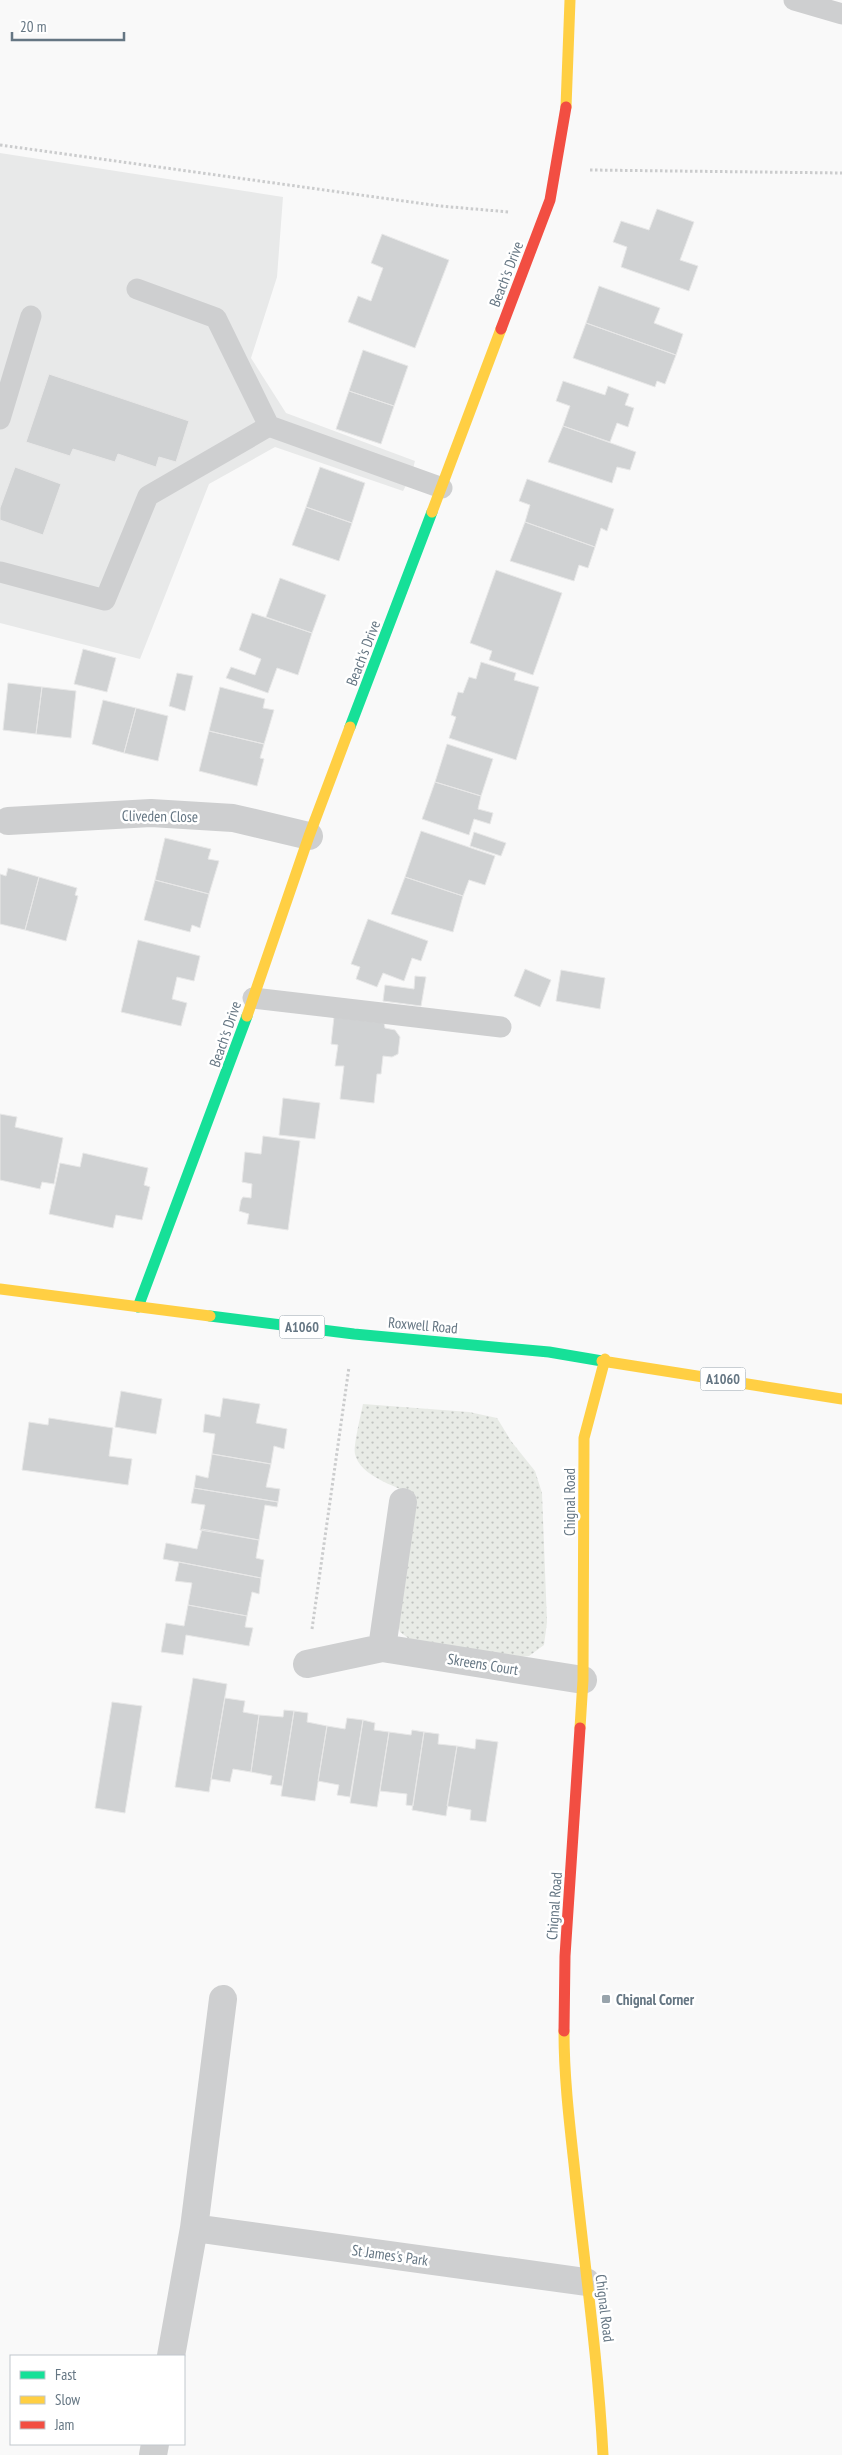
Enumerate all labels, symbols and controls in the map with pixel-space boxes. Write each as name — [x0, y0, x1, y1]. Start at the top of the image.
scale bar — [12, 10, 125, 42]
text: 20 m — [20, 17, 46, 36]
street label: Beach's Drive — [485, 239, 527, 309]
street label: Beach's Drive — [342, 618, 384, 688]
street label: Cliveden Close — [122, 806, 198, 826]
street label: Beach's Drive — [205, 998, 245, 1070]
street label: Roxwell Road — [387, 1312, 459, 1338]
road number: A1060 — [280, 1315, 324, 1338]
road number: A1060 — [700, 1368, 746, 1390]
street label: Chignal Road — [560, 1468, 579, 1536]
street label: Skreens Court — [446, 1649, 520, 1679]
street label: Chignal Road — [542, 1871, 566, 1941]
place label: Chignal Corner — [616, 1990, 695, 2009]
marker: Chignal Corner — [600, 1993, 612, 2005]
street label: St James's Park — [351, 2240, 430, 2270]
street label: Chignal Road — [591, 2273, 619, 2343]
legend — [10, 2355, 185, 2445]
text: Fast — [55, 2365, 76, 2384]
text: Slow — [55, 2390, 80, 2409]
text: Jam — [54, 2415, 74, 2434]

